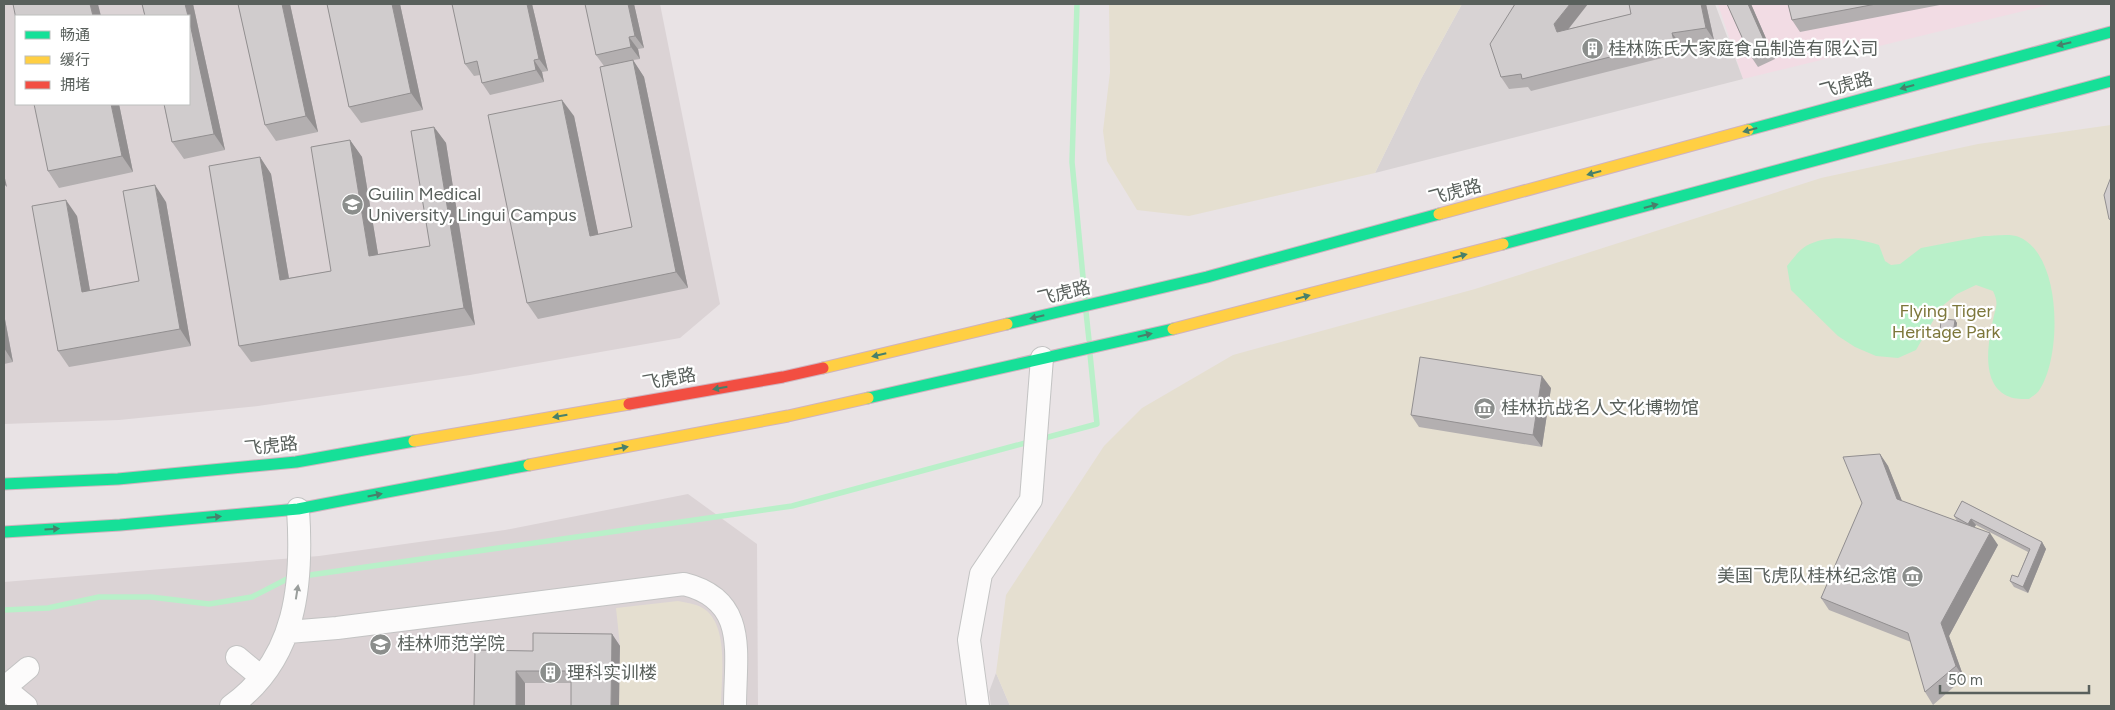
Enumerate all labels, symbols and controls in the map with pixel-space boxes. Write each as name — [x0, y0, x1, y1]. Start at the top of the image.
legend — [15, 15, 190, 105]
text: 畅通 — [60, 26, 90, 44]
building icon: 桂林陈氏大家庭食品制造有限公司 — [1580, 37, 1604, 61]
place label: 桂林陈氏大家庭食品制造有限公司 — [1608, 38, 1878, 60]
one-way arrow — [2056, 40, 2071, 48]
text: 缓行 — [60, 51, 90, 69]
street label: 飞虎路 — [1817, 67, 1875, 103]
text: 拥堵 — [60, 76, 90, 94]
one-way arrow — [1900, 83, 1915, 91]
one-way arrow — [1743, 126, 1758, 134]
one-way arrow — [1586, 169, 1601, 177]
street label: 飞虎路 — [1426, 174, 1484, 210]
place label: Guilin Medical University, Lingui Campus — [368, 183, 577, 226]
school or university icon: Guilin Medical University, Lingui Campus — [340, 192, 364, 216]
one-way arrow — [1644, 202, 1659, 210]
one-way arrow — [1453, 252, 1468, 260]
street label: 飞虎路 — [1035, 276, 1093, 310]
one-way arrow — [1296, 292, 1311, 300]
park label: Flying Tiger Heritage Park — [1892, 300, 2001, 343]
one-way arrow — [1029, 313, 1044, 321]
one-way arrow — [1138, 331, 1153, 339]
one-way arrow — [871, 351, 886, 359]
street label: 飞虎路 — [641, 363, 697, 395]
one-way arrow — [711, 385, 727, 393]
museum icon: 桂林抗战名人文化博物馆 — [1473, 396, 1497, 420]
place label: 桂林抗战名人文化博物馆 — [1501, 397, 1699, 419]
one-way arrow — [551, 413, 567, 421]
street label: 飞虎路 — [243, 432, 299, 460]
one-way arrow — [613, 443, 629, 451]
one-way arrow — [368, 490, 384, 498]
one-way arrow — [207, 512, 223, 520]
one-way arrow — [45, 524, 61, 532]
museum icon: 美国飞虎队桂林纪念馆 — [1901, 564, 1925, 588]
place label: 美国飞虎队桂林纪念馆 — [1717, 565, 1897, 587]
one-way arrow — [293, 583, 301, 599]
school or university icon: 桂林师范学院 — [369, 632, 393, 656]
place label: 桂林师范学院 — [397, 633, 505, 655]
building icon: 理科实训楼 — [539, 661, 563, 685]
place label: 理科实训楼 — [567, 662, 657, 684]
scale bar — [1940, 662, 2089, 694]
text: 50 m — [1948, 671, 1983, 689]

